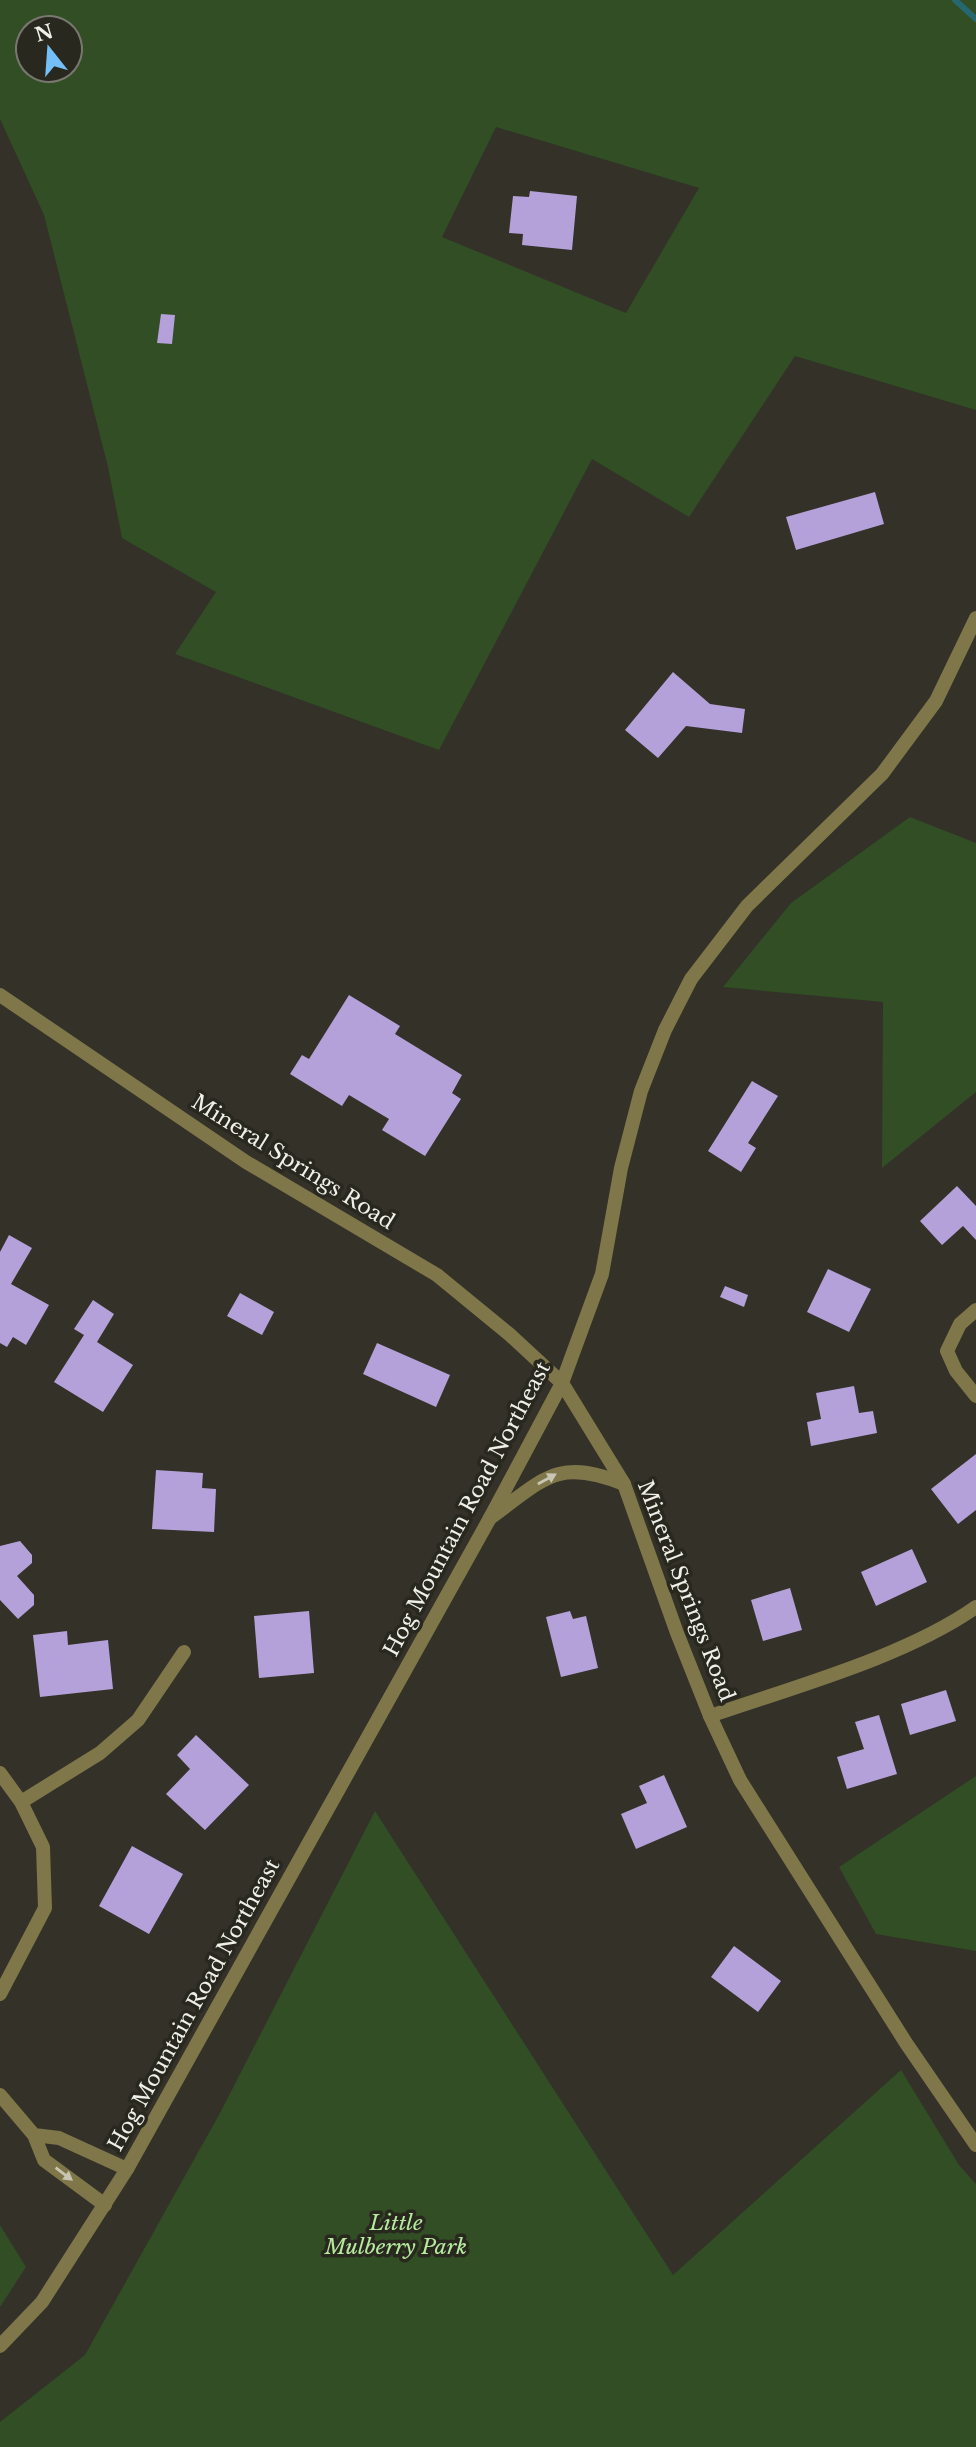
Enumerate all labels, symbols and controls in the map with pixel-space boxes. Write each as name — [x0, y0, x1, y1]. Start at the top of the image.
north arrow — [14, 14, 84, 84]
text: N — [32, 20, 56, 47]
street label: Mineral Springs Road — [187, 1089, 399, 1235]
street label: Hog Mountain Road Northeast — [378, 1357, 556, 1661]
one-way arrow — [537, 1473, 556, 1485]
street label: Mineral Springs Road — [632, 1477, 740, 1705]
street label: Hog Mountain Road Northeast — [103, 1854, 285, 2156]
one-way arrow — [55, 2167, 73, 2181]
park label: Little Mulberry Park — [324, 2210, 467, 2260]

